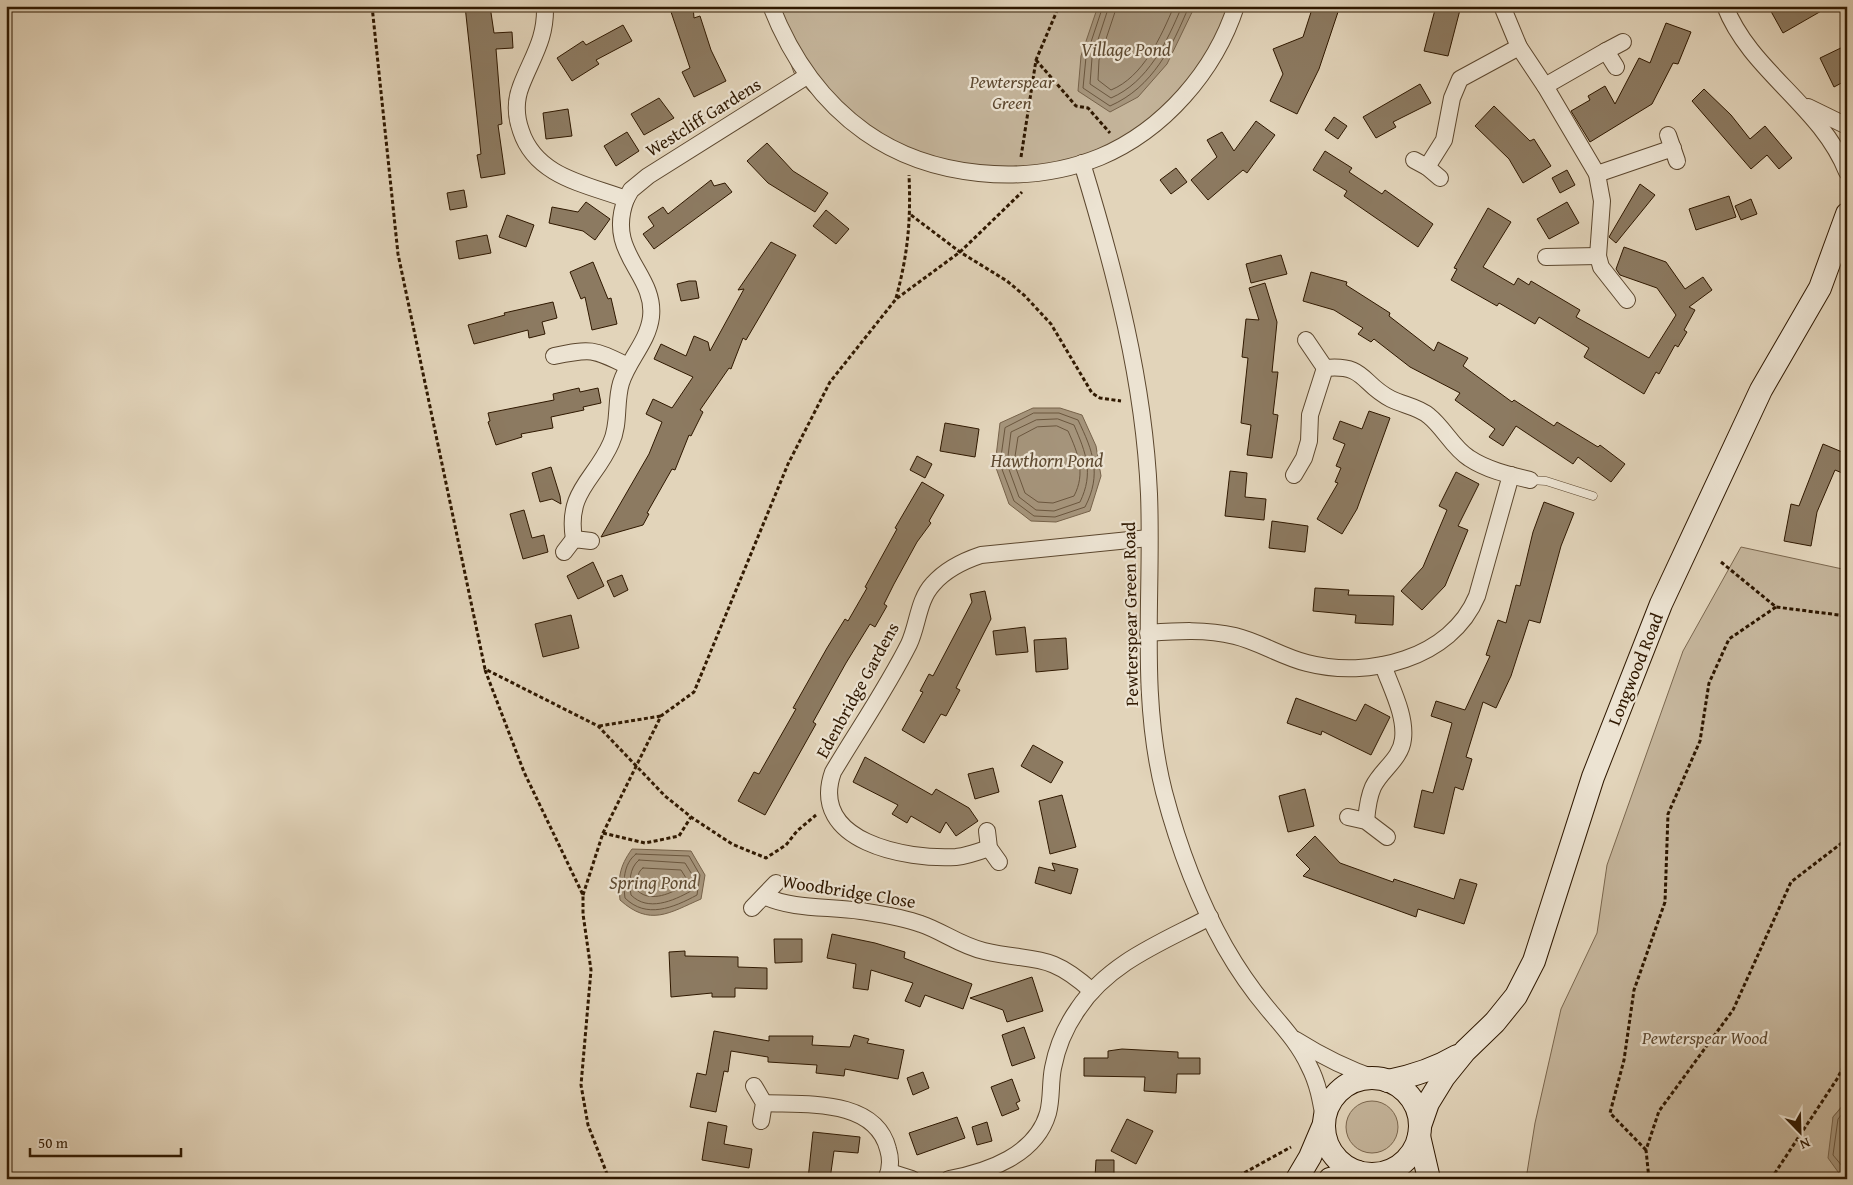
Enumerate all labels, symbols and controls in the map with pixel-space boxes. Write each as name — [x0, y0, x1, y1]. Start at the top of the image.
water label: Village Pond — [1081, 35, 1171, 63]
park label: Pewterspear Green — [969, 68, 1056, 116]
street label: Westcliff Gardens — [640, 71, 766, 163]
water label: Hawthorn Pond — [990, 446, 1103, 474]
street label: Pewterspear Green Road — [1115, 521, 1145, 707]
street label: Longwood Road — [1600, 608, 1670, 729]
street label: Edenbridge Gardens — [808, 617, 906, 763]
street label: Woodbridge Close — [780, 867, 918, 915]
water label: Spring Pond — [609, 868, 697, 896]
park label: Pewterspear Wood — [1641, 1024, 1768, 1051]
north arrow — [1776, 1108, 1826, 1158]
scale bar — [30, 1125, 181, 1157]
text: 50 m — [38, 1132, 69, 1153]
text: N — [1796, 1133, 1813, 1155]

